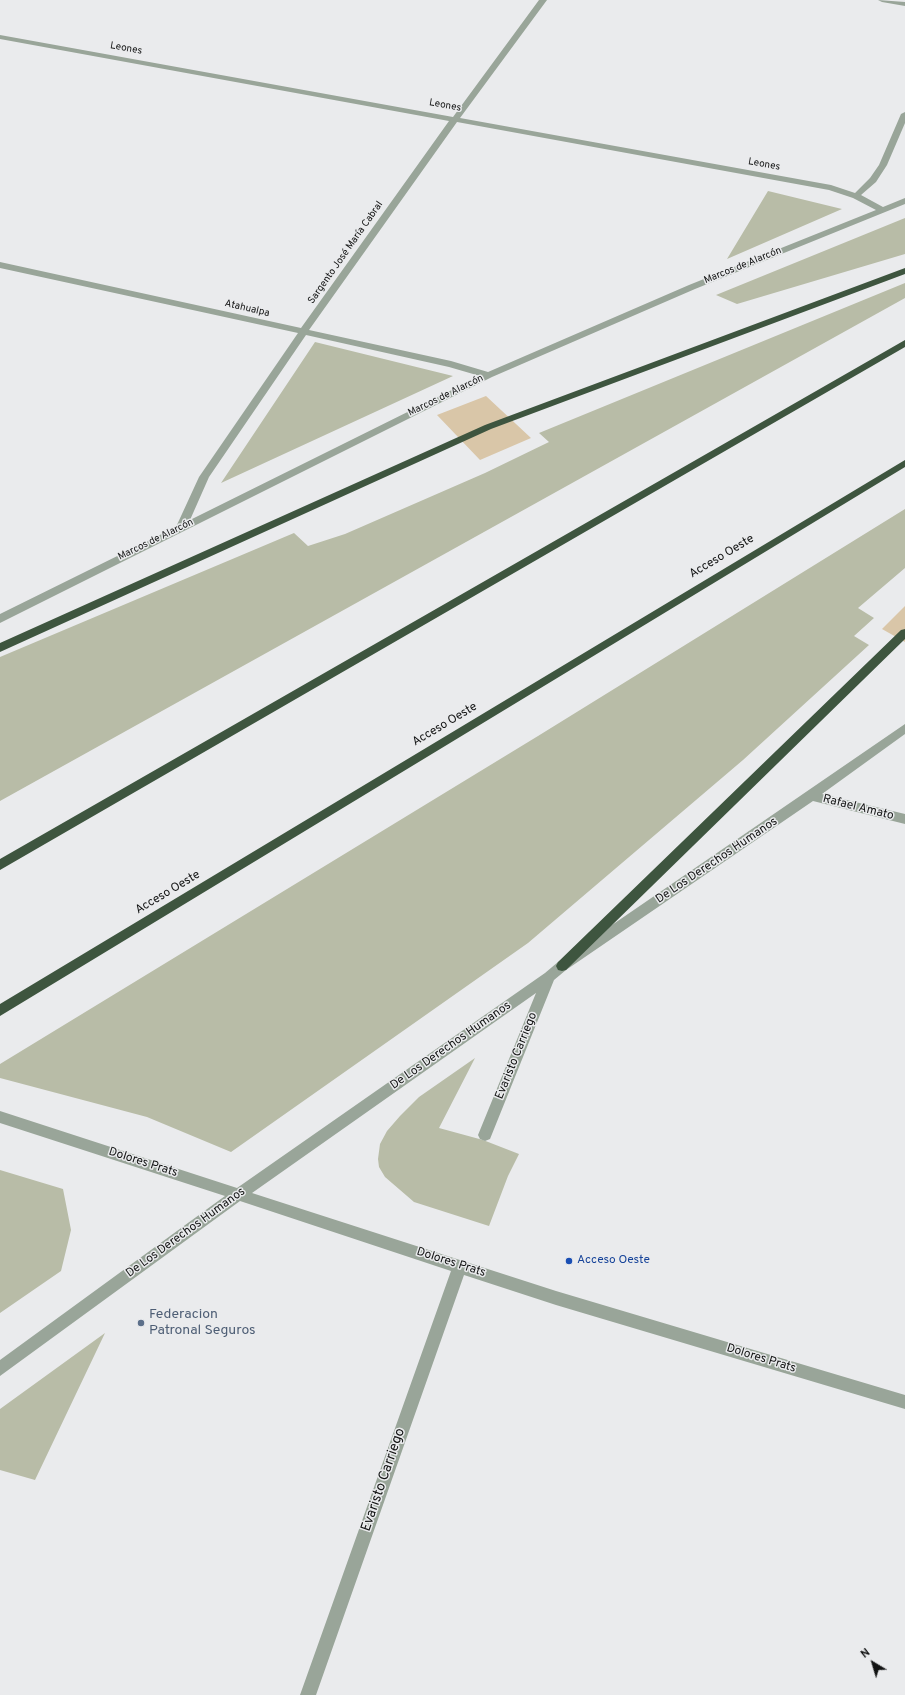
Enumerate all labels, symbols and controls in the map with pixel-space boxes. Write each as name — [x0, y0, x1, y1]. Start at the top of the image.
street label: Leones — [109, 40, 143, 58]
street label: Leones — [428, 97, 462, 115]
street label: Leones — [747, 156, 781, 174]
street label: Sargento José María Cabral — [306, 199, 386, 307]
street label: Marcos de Alarcón — [703, 245, 783, 287]
street label: Atahualpa — [223, 298, 271, 320]
street label: Marcos de Alarcón — [406, 373, 486, 419]
street label: Marcos de Alarcón — [116, 517, 196, 563]
street label: Acceso Oeste — [687, 532, 757, 582]
street label: Acceso Oeste — [410, 700, 480, 750]
street label: Rafael Amato — [821, 792, 895, 824]
street label: De Los Derechos Humanos — [653, 815, 781, 907]
street label: Acceso Oeste — [133, 868, 203, 918]
street label: De Los Derechos Humanos — [388, 999, 514, 1093]
street label: Evaristo Carriego — [493, 1010, 541, 1102]
street label: Dolores Prats — [107, 1145, 179, 1181]
street label: De Los Derechos Humanos — [124, 1185, 248, 1281]
street label: Dolores Prats — [415, 1245, 487, 1281]
place label: Acceso Oeste — [577, 1254, 650, 1268]
marker: Acceso Oeste — [564, 1256, 574, 1266]
place label: Federacion Patronal Seguros — [149, 1307, 256, 1340]
marker: Federacion Patronal Seguros — [136, 1318, 146, 1328]
street label: Dolores Prats — [725, 1342, 797, 1376]
street label: Evaristo Carriego — [358, 1426, 410, 1534]
north arrow — [853, 1643, 893, 1683]
text: N — [858, 1646, 873, 1661]

